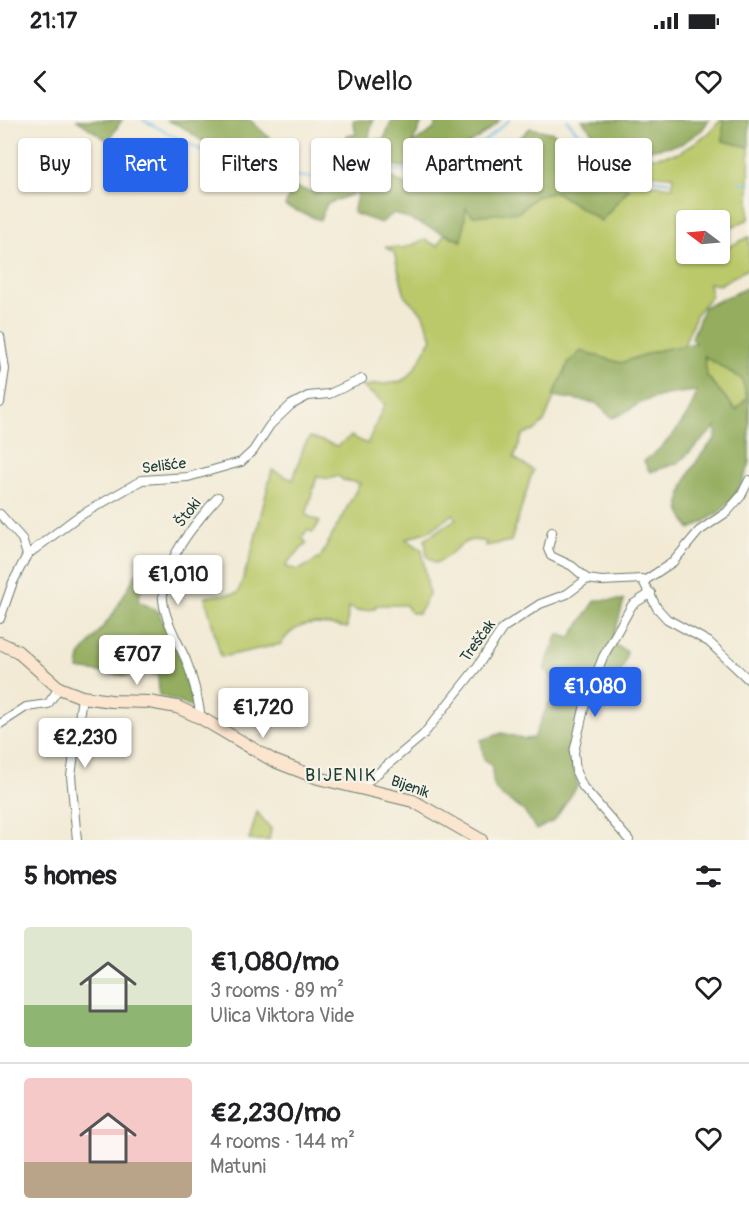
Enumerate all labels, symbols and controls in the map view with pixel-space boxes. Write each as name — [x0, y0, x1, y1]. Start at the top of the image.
text: 21:17 — [30, 7, 77, 35]
icon: back — [24, 65, 57, 98]
text: Dwello — [337, 65, 412, 98]
icon: heart — [692, 65, 725, 98]
chip: Buy — [18, 138, 91, 192]
chip: Rent — [103, 138, 188, 192]
chip: Filters — [200, 138, 299, 192]
chip: New — [311, 138, 391, 192]
chip: Apartment — [403, 138, 543, 192]
chip: House — [555, 138, 652, 192]
north arrow — [676, 210, 730, 264]
map controls — [676, 210, 730, 264]
street label: Selišće — [141, 454, 188, 478]
street label: Štoki — [171, 494, 206, 531]
pin: €1,010 — [129, 555, 227, 606]
text: €1,010 — [147, 562, 209, 587]
street label: Treščak — [456, 615, 500, 666]
pin: €707 — [101, 635, 173, 686]
text: €707 — [113, 642, 161, 667]
pin: €1,080 — [546, 667, 644, 718]
text: €1,080 — [563, 674, 627, 699]
pin: €1,720 — [214, 688, 312, 739]
text: €1,720 — [232, 695, 294, 720]
pin: €2,230 — [36, 718, 134, 769]
text: €2,230 — [53, 725, 117, 750]
district label: BIJENIK — [305, 764, 377, 787]
street label: Bijenik — [388, 772, 432, 803]
text: 5 homes — [24, 860, 117, 892]
icon: filters — [692, 860, 725, 893]
text: €1,080/mo — [210, 946, 339, 978]
icon: home — [72, 951, 144, 1023]
icon: heart — [692, 971, 725, 1004]
text: 3 rooms · 89 m² — [210, 978, 344, 1003]
text: Ulica Viktora Vide — [210, 1003, 354, 1028]
text: €2,230/mo — [210, 1097, 341, 1129]
icon: home — [72, 1102, 144, 1174]
icon: heart — [692, 1122, 725, 1155]
text: 4 rooms · 144 m² — [210, 1129, 355, 1154]
text: Matuni — [210, 1154, 266, 1179]

